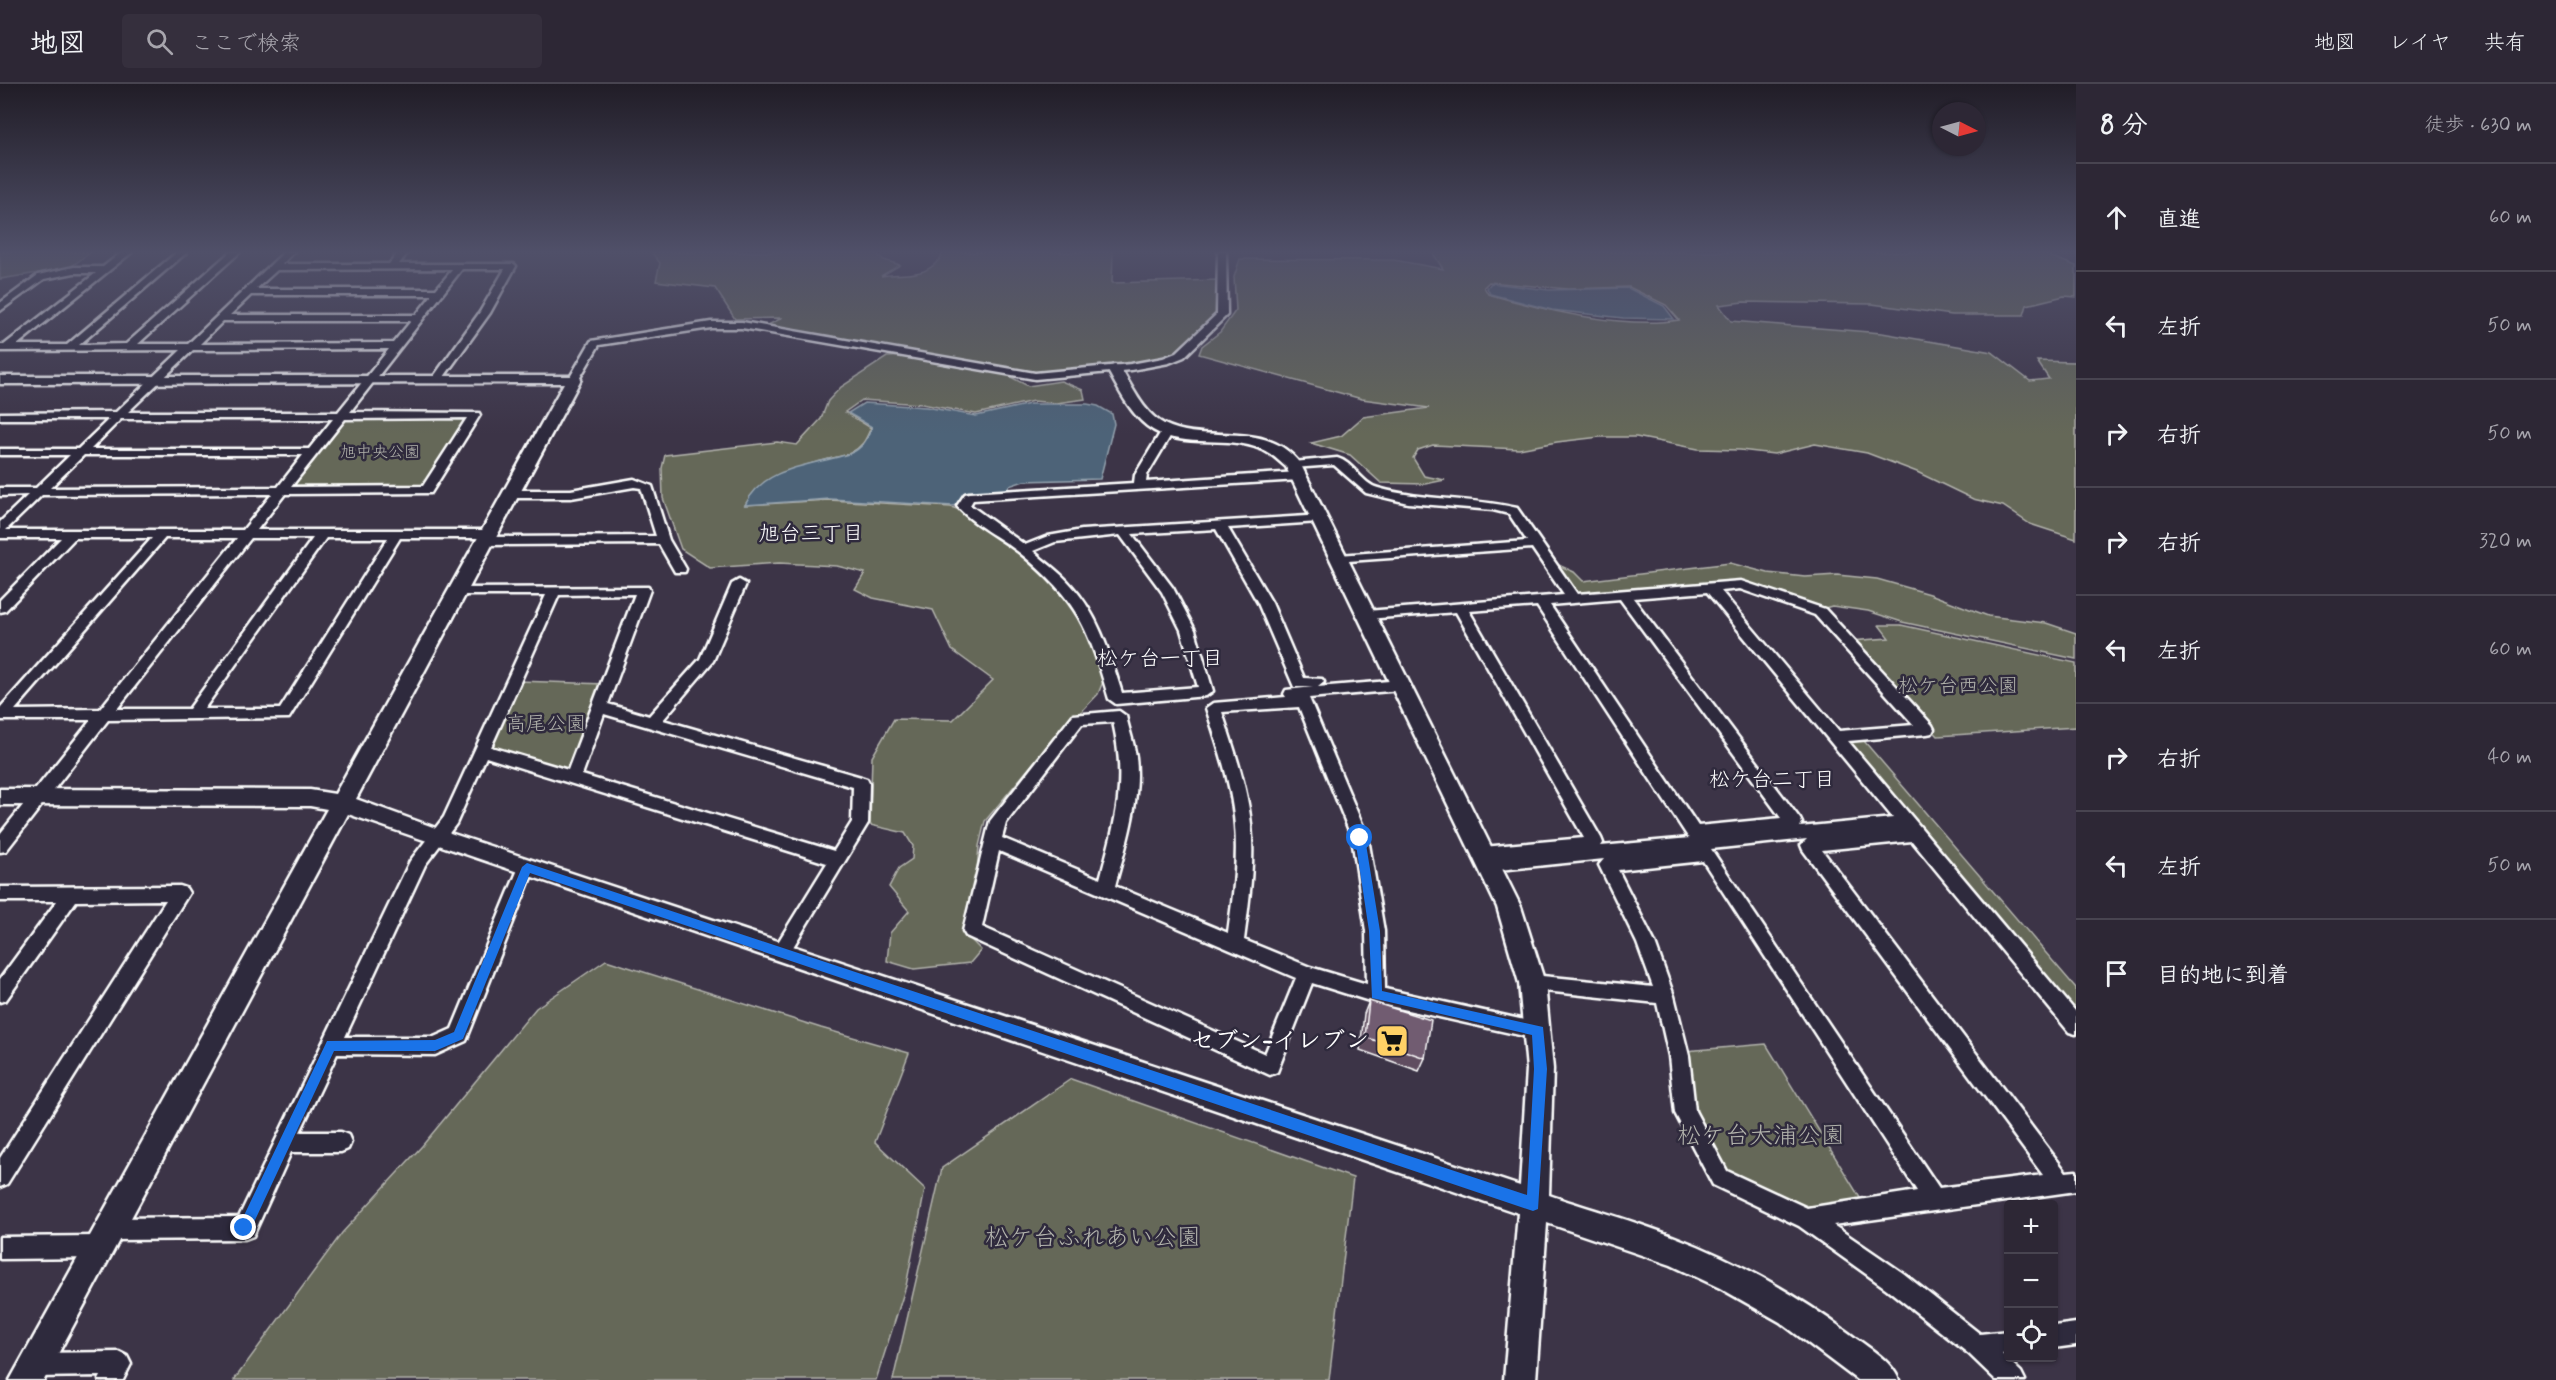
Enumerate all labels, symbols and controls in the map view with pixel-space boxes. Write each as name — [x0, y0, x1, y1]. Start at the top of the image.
search box — [122, 14, 542, 68]
icon: search — [143, 25, 176, 58]
text: 地図 — [30, 26, 86, 63]
text: 地図 — [2314, 29, 2356, 57]
text: レイヤ — [2389, 29, 2451, 57]
text: 共有 — [2484, 29, 2526, 57]
text: ここで検索 — [191, 30, 301, 58]
north arrow — [1932, 102, 1986, 156]
text: 8 分 — [2100, 109, 2148, 143]
text: 徒歩 · 630 m — [2425, 112, 2532, 139]
icon: ahead — [2100, 201, 2133, 234]
text: 60 m — [2489, 204, 2532, 231]
text: 直進 — [2157, 206, 2201, 234]
icon: left — [2100, 309, 2133, 342]
text: 50 m — [2487, 312, 2532, 339]
text: 左折 — [2157, 314, 2201, 342]
icon: right — [2100, 417, 2133, 450]
text: 50 m — [2487, 420, 2532, 447]
text: 右折 — [2157, 422, 2201, 450]
park label: 旭中央公園 — [340, 442, 420, 463]
district label: 旭台三丁目 — [759, 520, 864, 548]
icon: right — [2100, 525, 2133, 558]
text: 320 m — [2479, 528, 2532, 555]
text: 右折 — [2157, 530, 2201, 558]
icon: left — [2100, 633, 2133, 666]
text: 60 m — [2489, 636, 2532, 663]
text: 左折 — [2157, 638, 2201, 666]
district label: 松ケ台一丁目 — [1097, 645, 1223, 673]
park label: 松ケ台西公園 — [1898, 673, 2018, 700]
park label: 高尾公園 — [506, 711, 586, 738]
icon: right — [2100, 741, 2133, 774]
text: 40 m — [2488, 744, 2532, 771]
text: 右折 — [2157, 746, 2201, 774]
district label: 松ケ台二丁目 — [1709, 766, 1835, 794]
route start — [1346, 824, 1372, 850]
icon: left — [2100, 849, 2133, 882]
text: 50 m — [2487, 852, 2532, 879]
text: 左折 — [2157, 854, 2201, 882]
icon: arrive — [2100, 957, 2133, 990]
text: 目的地に到着 — [2157, 962, 2289, 990]
supermarket icon: セブン-イレブン — [1374, 1023, 1410, 1059]
place label: セブン-イレブン — [1190, 1026, 1369, 1057]
park label: 松ケ台大浦公園 — [1677, 1121, 1845, 1152]
map controls — [2004, 1200, 2058, 1362]
button: + — [2004, 1200, 2058, 1254]
route end — [230, 1214, 256, 1240]
park label: 松ケ台ふれあい公園 — [985, 1223, 1201, 1254]
button: − — [2004, 1254, 2058, 1308]
button: locate — [2004, 1308, 2058, 1362]

